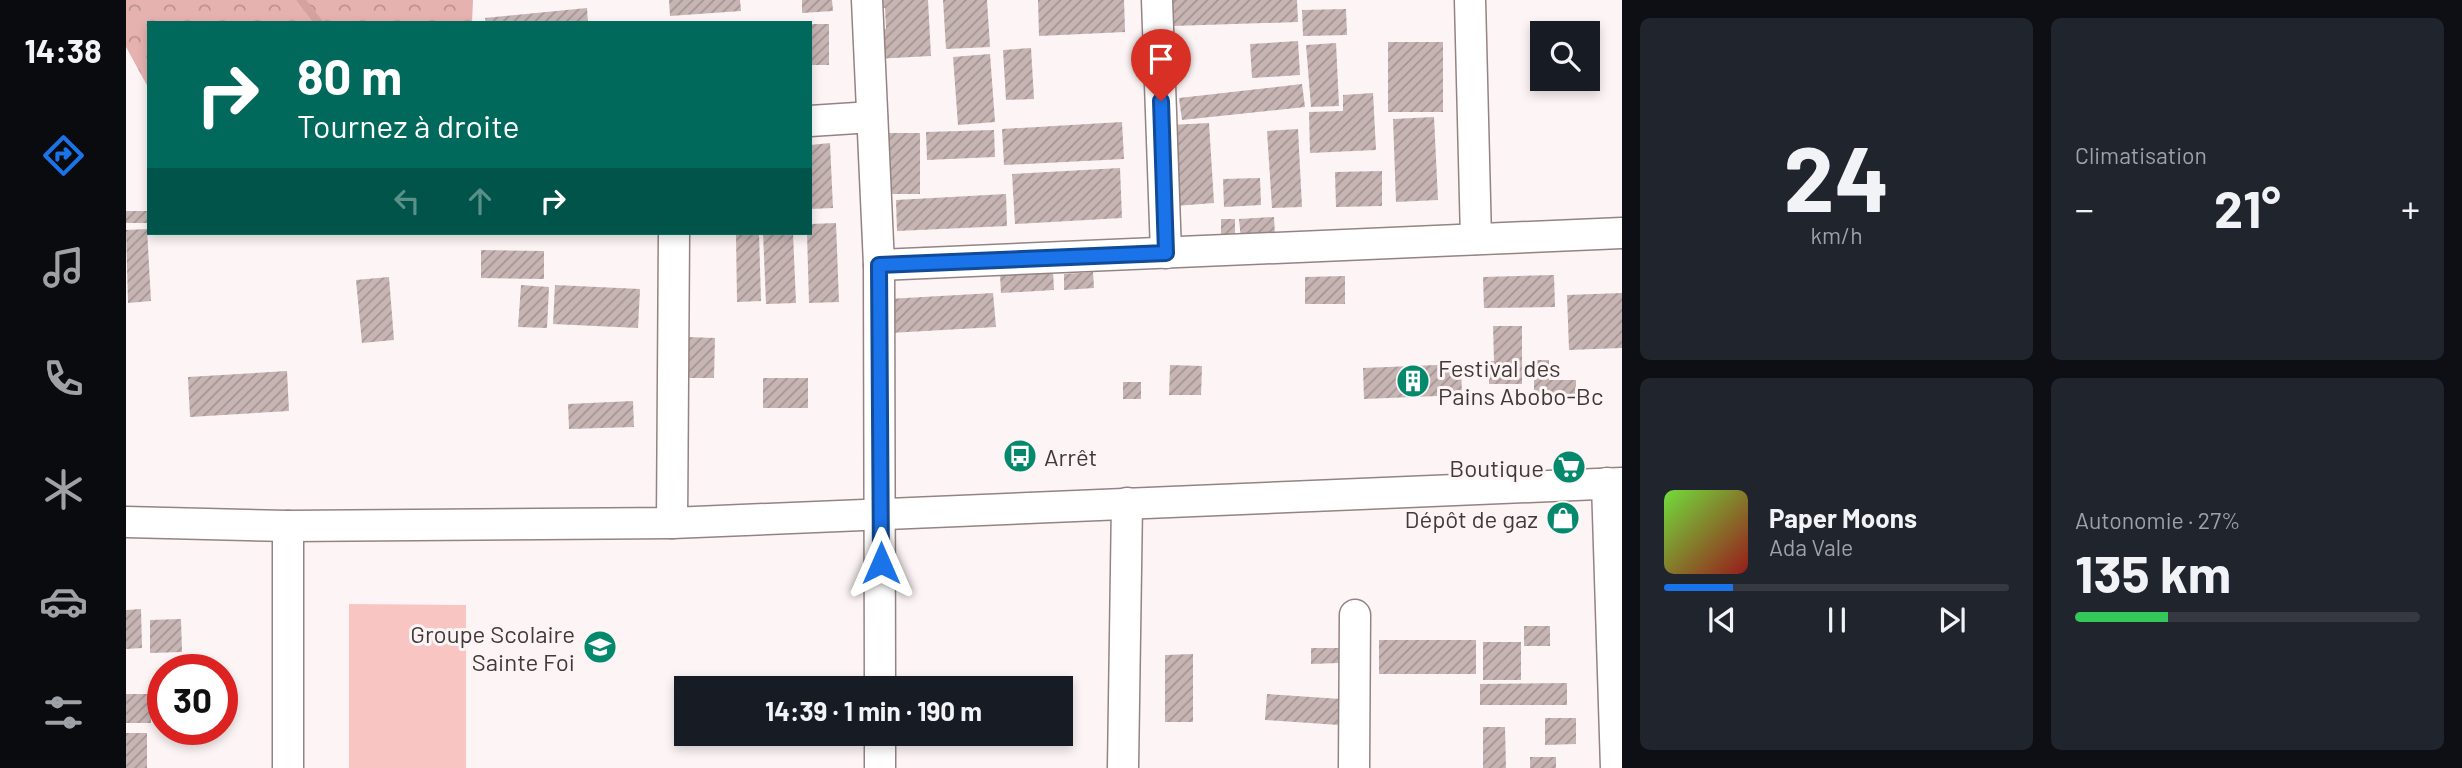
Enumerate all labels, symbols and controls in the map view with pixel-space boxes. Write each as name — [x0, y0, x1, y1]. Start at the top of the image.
map controls — [1530, 21, 1600, 91]
button: search — [1530, 21, 1600, 91]
pin — [1131, 29, 1191, 101]
text: 14:38 — [25, 31, 101, 69]
icon: arrive — [1142, 40, 1180, 78]
text: 80 m — [297, 46, 402, 105]
icon: right — [182, 49, 273, 140]
text: Tournez à droite — [297, 106, 519, 144]
text: 24 — [1783, 121, 1890, 230]
icon: directions — [39, 131, 88, 180]
text: Climatisation — [2075, 141, 2207, 169]
text: 21° — [2214, 176, 2281, 238]
icon: left — [388, 182, 426, 220]
icon: ahead — [461, 182, 499, 220]
icon: right — [534, 182, 572, 220]
text: − — [2075, 185, 2094, 231]
text: + — [2401, 185, 2420, 231]
text: km/h — [1810, 221, 1863, 249]
icon: music — [39, 243, 88, 292]
place label: Festival des Pains Abobo-Bc — [1438, 353, 1603, 410]
icon: phone — [39, 354, 88, 403]
building icon: Festival des Pains Abobo-Bc — [1394, 362, 1432, 400]
bus stop icon: Arrêt — [1001, 437, 1039, 475]
place label: Arrêt — [1044, 442, 1097, 471]
supermarket icon: Boutique — [1550, 448, 1588, 486]
place label: Boutique — [1449, 453, 1544, 482]
icon: climate — [39, 465, 88, 514]
shop icon: Dépôt de gaz — [1544, 499, 1582, 537]
text: Paper Moons — [1769, 502, 1917, 533]
place label: Dépôt de gaz — [1405, 504, 1538, 533]
text: Autonomie · 27% — [2075, 506, 2241, 534]
position arrow — [844, 526, 918, 600]
text: Ada Vale — [1769, 533, 1853, 561]
text: 135 km — [2075, 541, 2231, 603]
icon: car — [39, 577, 88, 626]
icon: previous — [1703, 601, 1741, 639]
icon: pause — [1818, 601, 1856, 639]
icon: next — [1933, 601, 1971, 639]
place label: Groupe Scolaire Sainte Foi — [410, 619, 575, 676]
school or university icon: Groupe Scolaire Sainte Foi — [581, 628, 619, 666]
speed limit sign: 30 — [147, 654, 238, 745]
icon: filters — [39, 688, 88, 737]
text: 14:39 · 1 min · 190 m — [765, 695, 982, 726]

